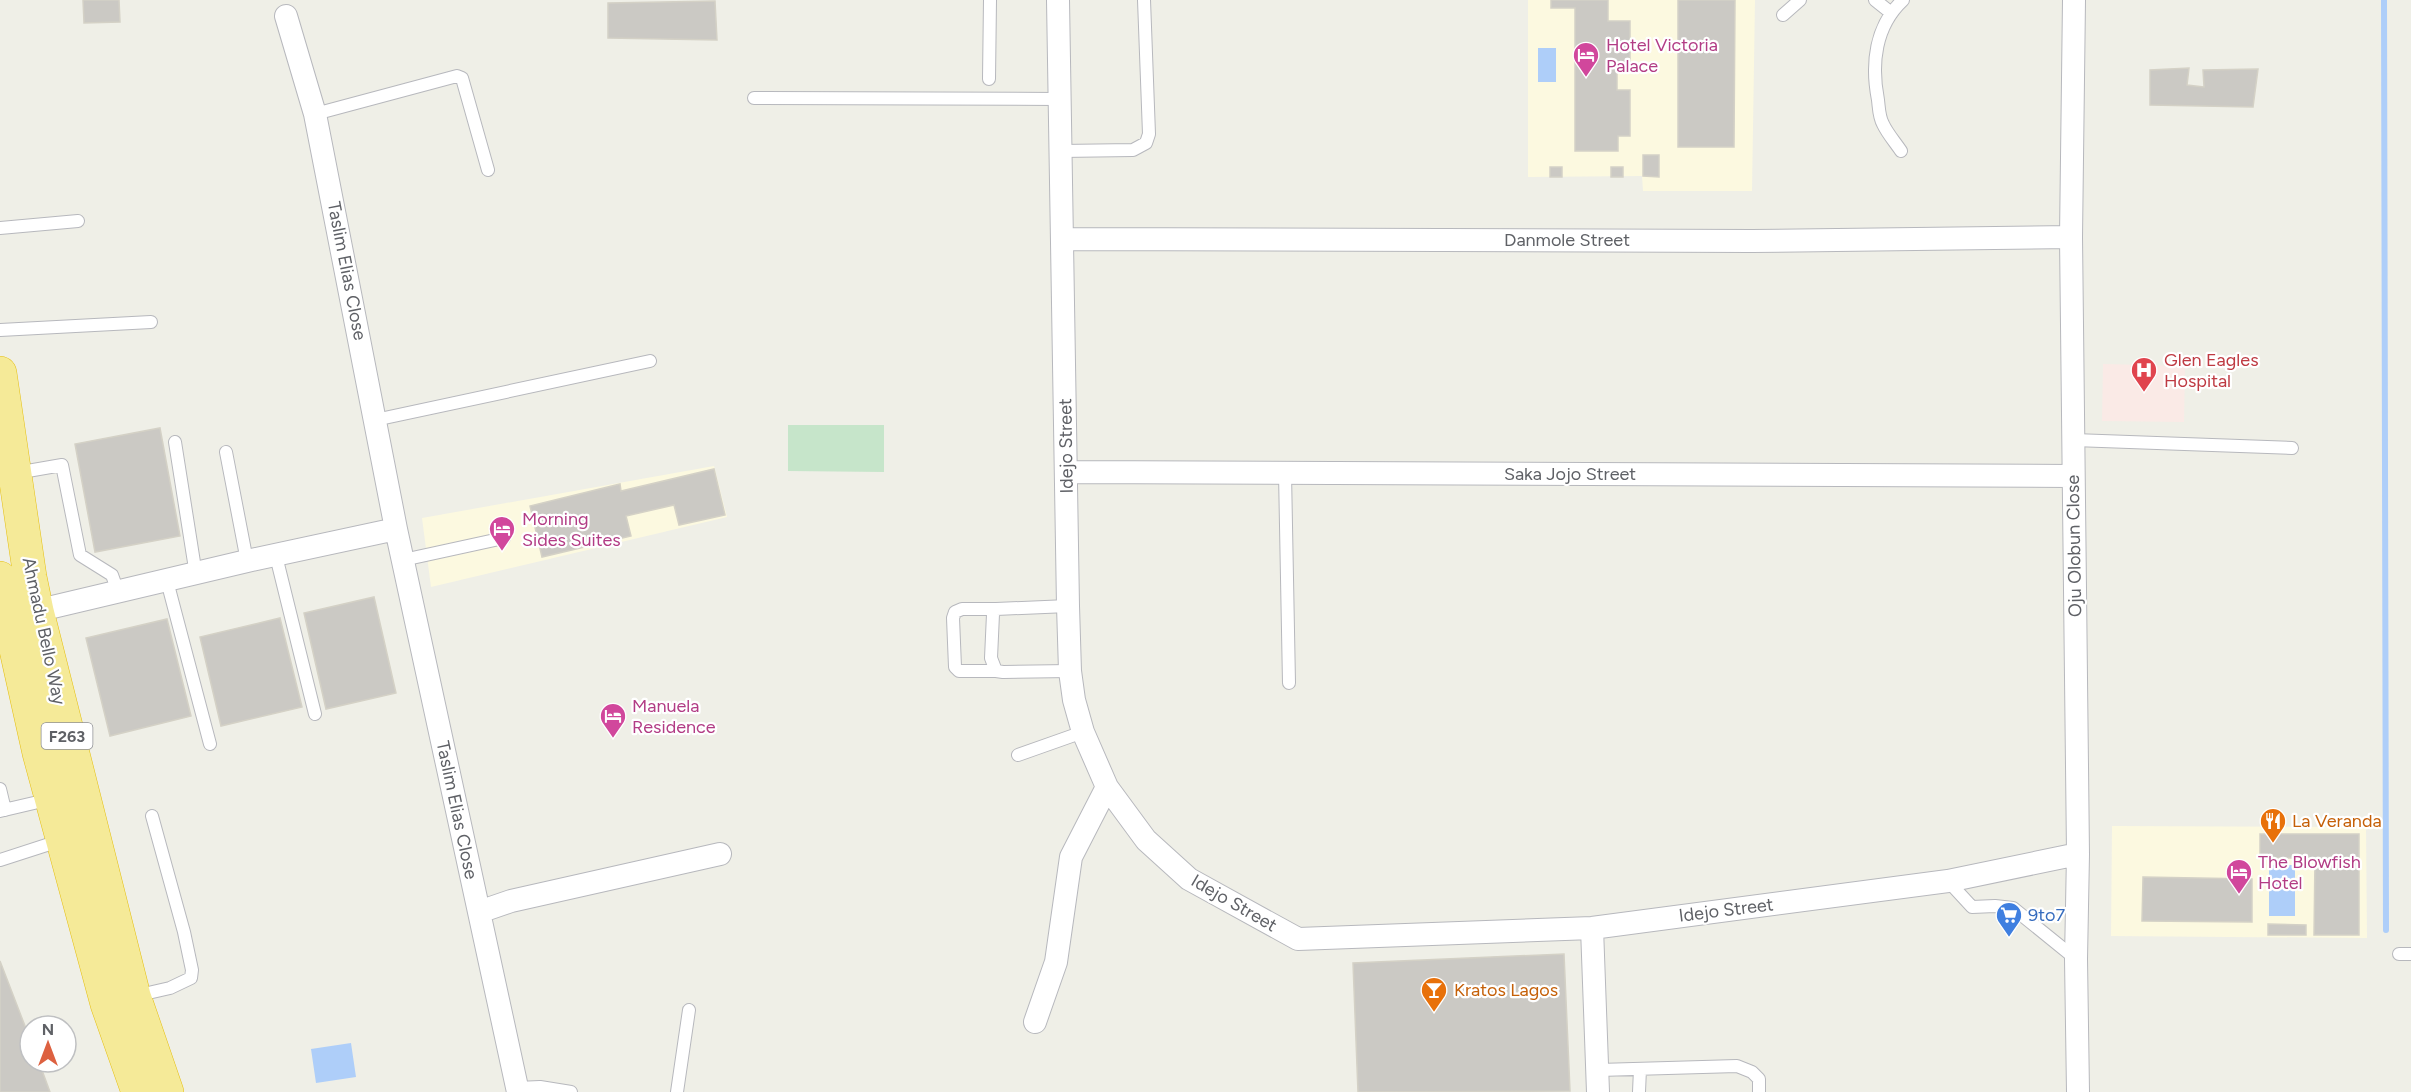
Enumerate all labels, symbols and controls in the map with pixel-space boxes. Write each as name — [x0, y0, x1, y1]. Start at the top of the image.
place label: Hotel Victoria Palace — [1606, 34, 1718, 77]
hotel icon: Hotel Victoria Palace — [1571, 40, 1601, 78]
street label: Taslim Elias Close — [323, 200, 371, 342]
street label: Danmole Street — [1504, 229, 1630, 251]
place label: Glen Eagles Hospital — [2164, 349, 2259, 392]
hospital icon: Glen Eagles Hospital — [2129, 355, 2159, 393]
street label: Idejo Street — [1054, 398, 1078, 494]
street label: Saka Jojo Street — [1504, 463, 1636, 485]
street label: Oju Olobun Close — [2062, 474, 2086, 617]
place label: Morning Sides Suites — [522, 508, 621, 551]
hotel icon: Morning Sides Suites — [487, 514, 517, 552]
street label: Ahmadu Bello Way — [18, 555, 71, 707]
place label: Manuela Residence — [632, 695, 716, 738]
hotel icon: Manuela Residence — [598, 701, 628, 739]
road number: F263 — [42, 723, 92, 749]
street label: Taslim Elias Close — [432, 739, 482, 881]
restaurant icon: La Veranda — [2258, 806, 2288, 844]
place label: La Veranda — [2292, 810, 2382, 832]
place label: The Blowfish Hotel — [2258, 851, 2361, 894]
hotel icon: The Blowfish Hotel — [2224, 857, 2254, 895]
street label: Idejo Street — [1187, 870, 1281, 936]
street label: Idejo Street — [1677, 893, 1775, 927]
supermarket icon: 9to7 — [1994, 900, 2024, 938]
place label: 9to7 — [2028, 904, 2065, 926]
bar icon: Kratos Lagos — [1419, 975, 1449, 1013]
place label: Kratos Lagos — [1454, 979, 1558, 1001]
north arrow — [18, 1014, 78, 1074]
text: N — [42, 1020, 54, 1039]

